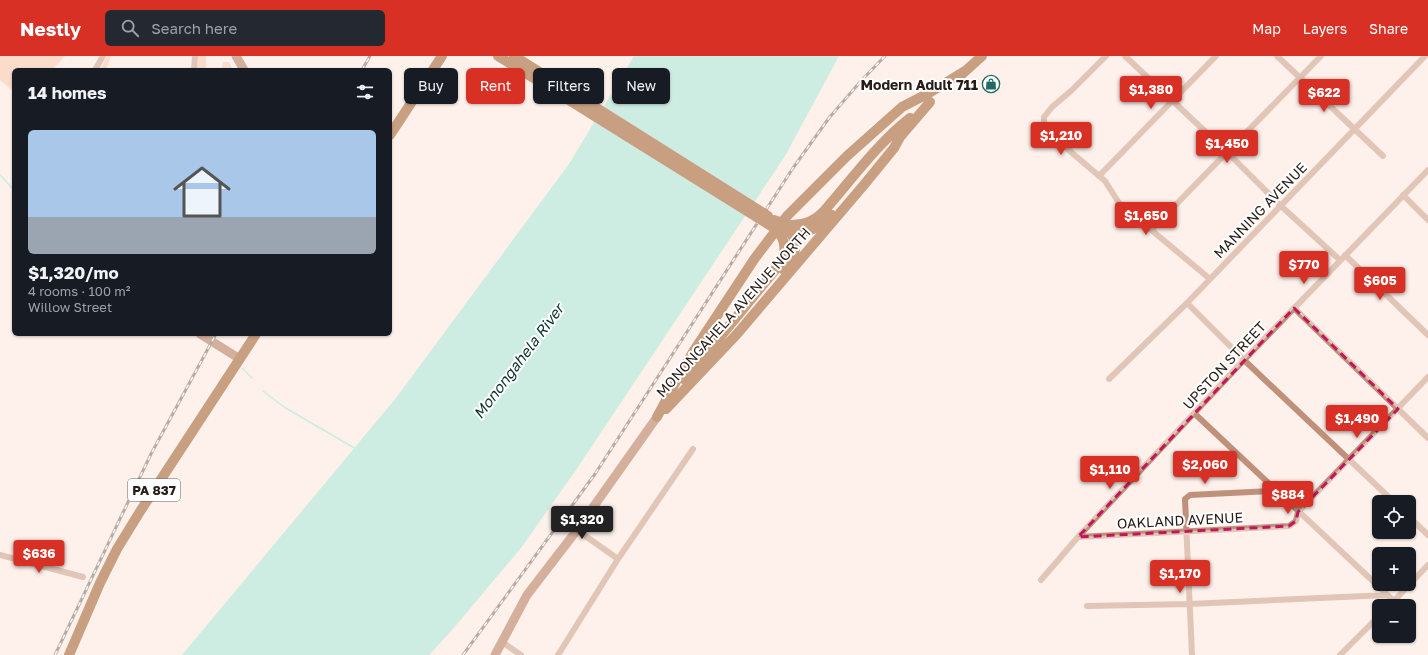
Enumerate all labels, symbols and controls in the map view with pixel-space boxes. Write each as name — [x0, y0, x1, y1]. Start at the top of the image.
search box — [105, 10, 385, 46]
text: Nestly — [20, 17, 81, 40]
icon: search — [119, 17, 141, 39]
text: Search here — [151, 19, 237, 37]
text: Map — [1252, 20, 1281, 37]
text: Layers — [1303, 20, 1347, 37]
text: Share — [1369, 20, 1408, 37]
chip: Buy — [404, 68, 458, 104]
chip: Rent — [466, 68, 525, 104]
chip: Filters — [533, 68, 604, 104]
chip: New — [612, 68, 670, 104]
shop icon: Modern Adult 711 — [981, 74, 1001, 94]
place label: Modern Adult 711 — [861, 76, 978, 93]
pin: $1,380 — [1118, 76, 1184, 110]
pin: $622 — [1300, 79, 1348, 113]
icon: filters — [354, 81, 376, 103]
text: $1,380 — [1129, 81, 1173, 97]
text: 14 homes — [28, 82, 107, 103]
text: $622 — [1308, 84, 1340, 100]
pin: $1,210 — [1028, 122, 1094, 156]
text: $1,210 — [1040, 127, 1082, 143]
pin: $1,450 — [1194, 130, 1260, 164]
text: $1,450 — [1205, 135, 1249, 151]
icon: home — [166, 156, 238, 228]
street label: MANNING AVENUE — [1210, 159, 1310, 261]
pin: $1,650 — [1113, 202, 1179, 236]
text: $1,650 — [1124, 207, 1168, 223]
street label: MONONGAHELA AVENUE NORTH — [652, 224, 814, 400]
pin: $770 — [1280, 251, 1328, 285]
text: $770 — [1288, 256, 1320, 272]
text: $1,320/mo — [28, 262, 119, 283]
pin: $605 — [1356, 267, 1404, 301]
text: $605 — [1363, 272, 1397, 288]
text: 4 rooms · 100 m² — [28, 283, 130, 299]
water label: Monongahela River — [469, 298, 569, 422]
text: Willow Street — [28, 299, 112, 315]
street label: UPSTON STREET — [1179, 317, 1269, 412]
pin: $1,490 — [1324, 405, 1390, 439]
text: $1,490 — [1335, 410, 1379, 426]
pin: $2,060 — [1172, 451, 1238, 485]
pin: $1,110 — [1077, 456, 1143, 490]
text: $2,060 — [1182, 456, 1228, 472]
text: $1,110 — [1089, 461, 1131, 477]
road number: PA 837 — [128, 479, 180, 501]
pin: $884 — [1264, 481, 1312, 515]
text: $884 — [1271, 486, 1305, 502]
map controls — [1372, 495, 1416, 643]
button: locate — [1372, 495, 1416, 539]
pin: $1,320 — [549, 506, 615, 540]
street label: OAKLAND AVENUE — [1117, 508, 1243, 532]
text: $1,320 — [560, 511, 604, 527]
pin: $636 — [15, 540, 63, 574]
text: $636 — [22, 545, 56, 561]
button: + — [1372, 547, 1416, 591]
pin: $1,170 — [1147, 560, 1213, 594]
text: $1,170 — [1159, 565, 1201, 581]
button: − — [1372, 599, 1416, 643]

